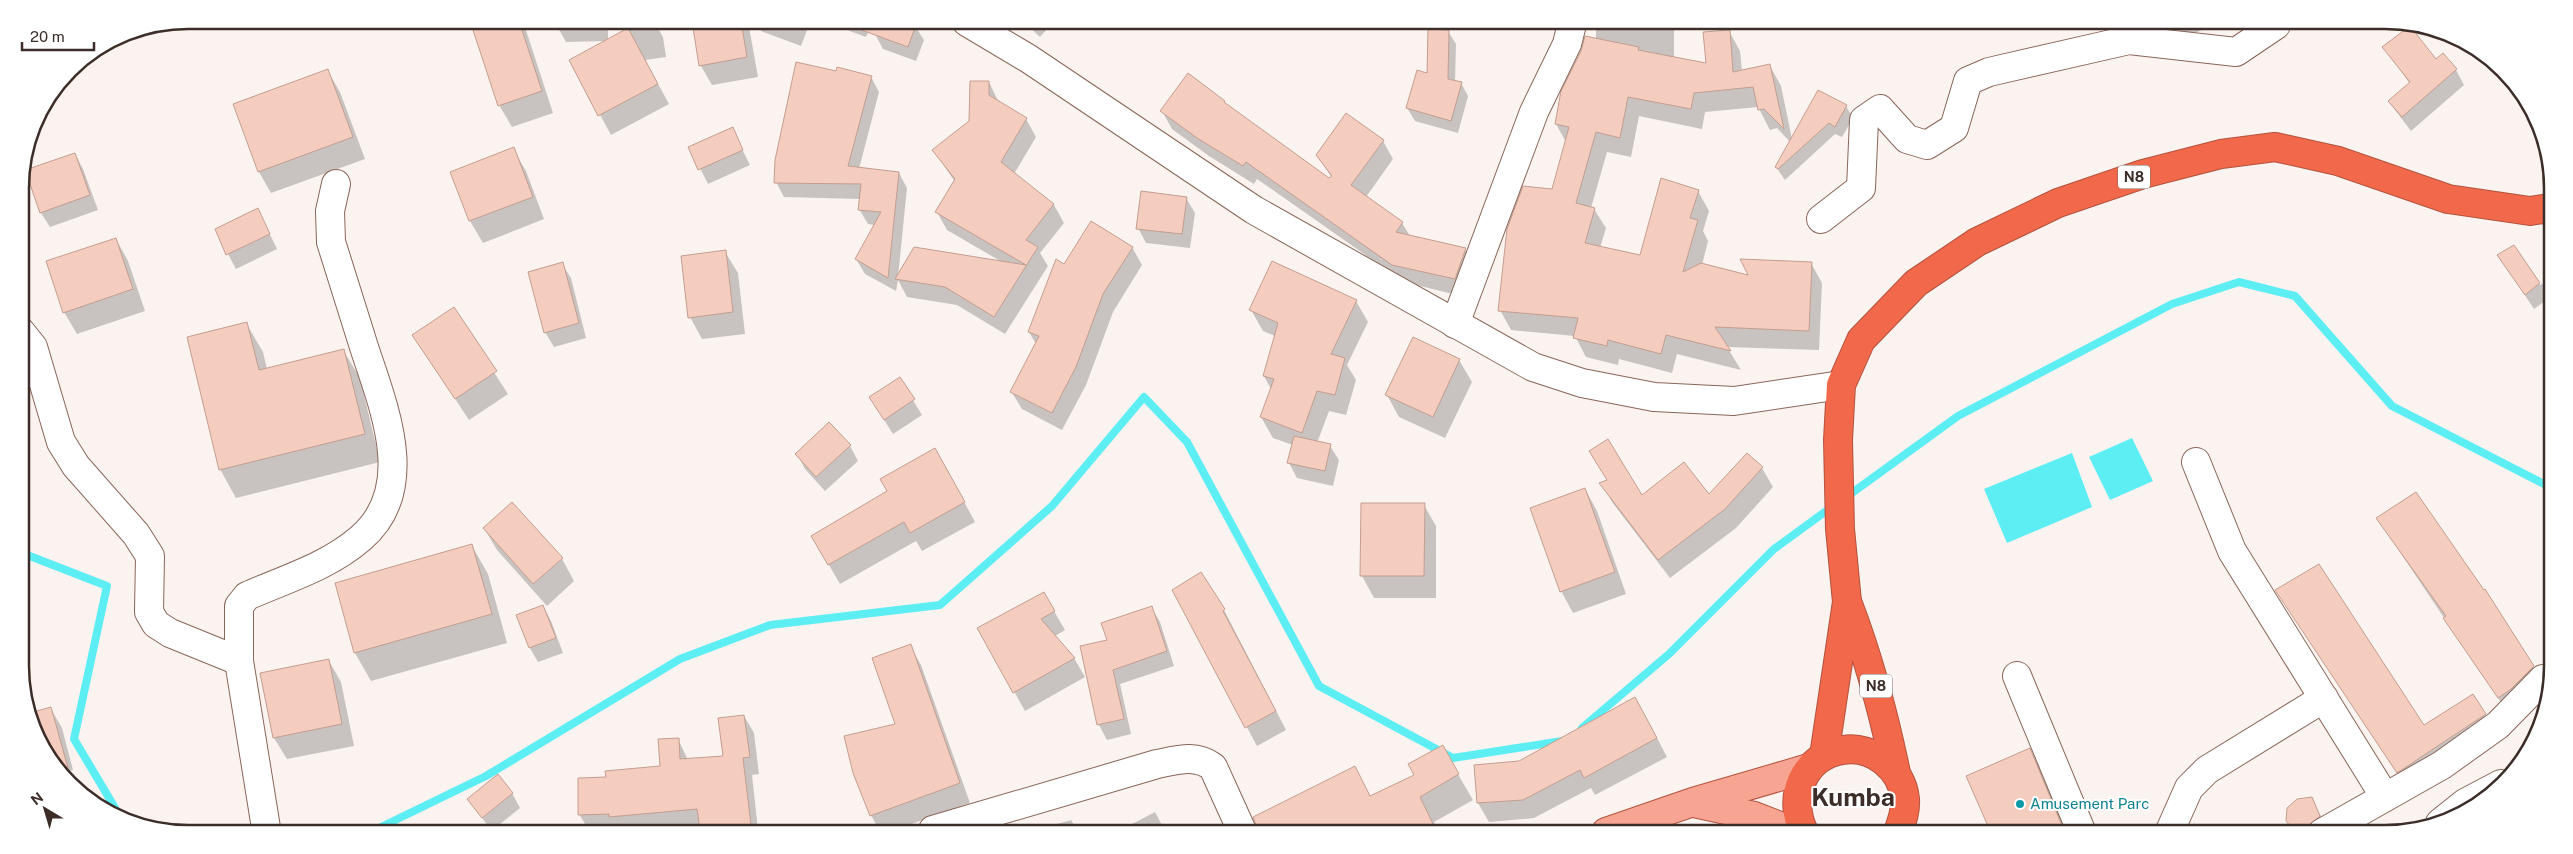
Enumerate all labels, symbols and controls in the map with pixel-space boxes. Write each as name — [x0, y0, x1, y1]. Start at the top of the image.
scale bar — [22, 20, 95, 52]
text: 20 m — [30, 28, 65, 45]
road number: N8 — [2118, 166, 2150, 188]
road number: N8 — [1860, 674, 1892, 698]
district label: Kumba — [1811, 782, 1895, 812]
north arrow — [20, 784, 70, 834]
text: N — [28, 789, 46, 808]
place label: Amusement Parc — [2030, 795, 2149, 812]
marker: Amusement Parc — [2014, 798, 2026, 810]

